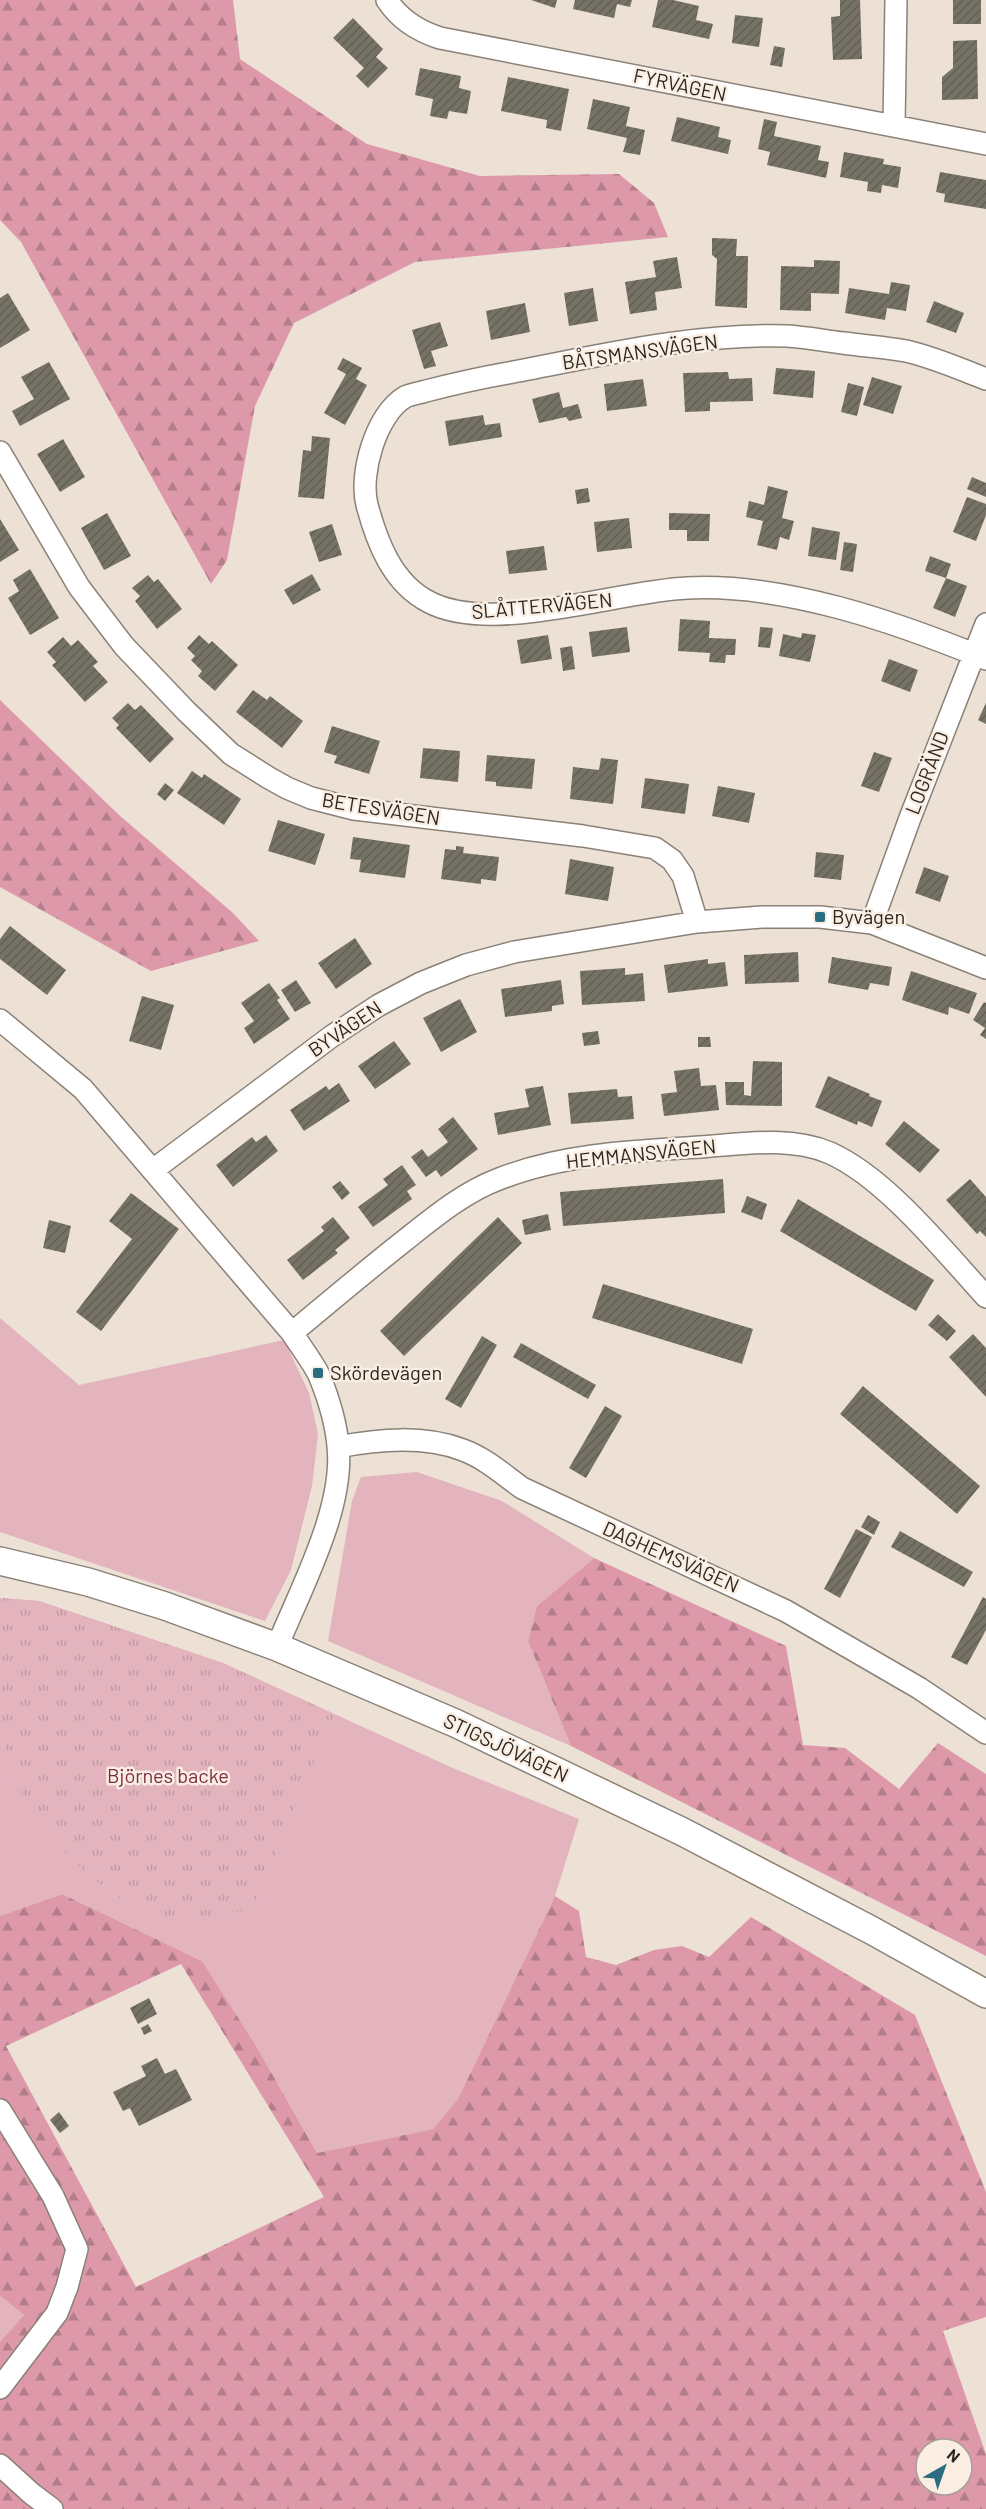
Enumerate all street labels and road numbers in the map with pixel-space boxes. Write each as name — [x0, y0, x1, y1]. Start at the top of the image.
street label: FYRVÄGEN — [632, 62, 729, 106]
street label: BÅTSMANSVÄGEN — [560, 328, 719, 374]
street label: SLÅTTERVÄGEN — [470, 587, 613, 623]
street label: LOGRÄND — [899, 728, 953, 817]
street label: BETESVÄGEN — [320, 787, 442, 829]
street label: BYVÄGEN — [303, 995, 386, 1061]
street label: HEMMANSVÄGEN — [565, 1133, 717, 1173]
street label: DAGHEMSVÄGEN — [599, 1515, 743, 1597]
street label: STIGSJÖVÄGEN — [440, 1708, 573, 1787]

